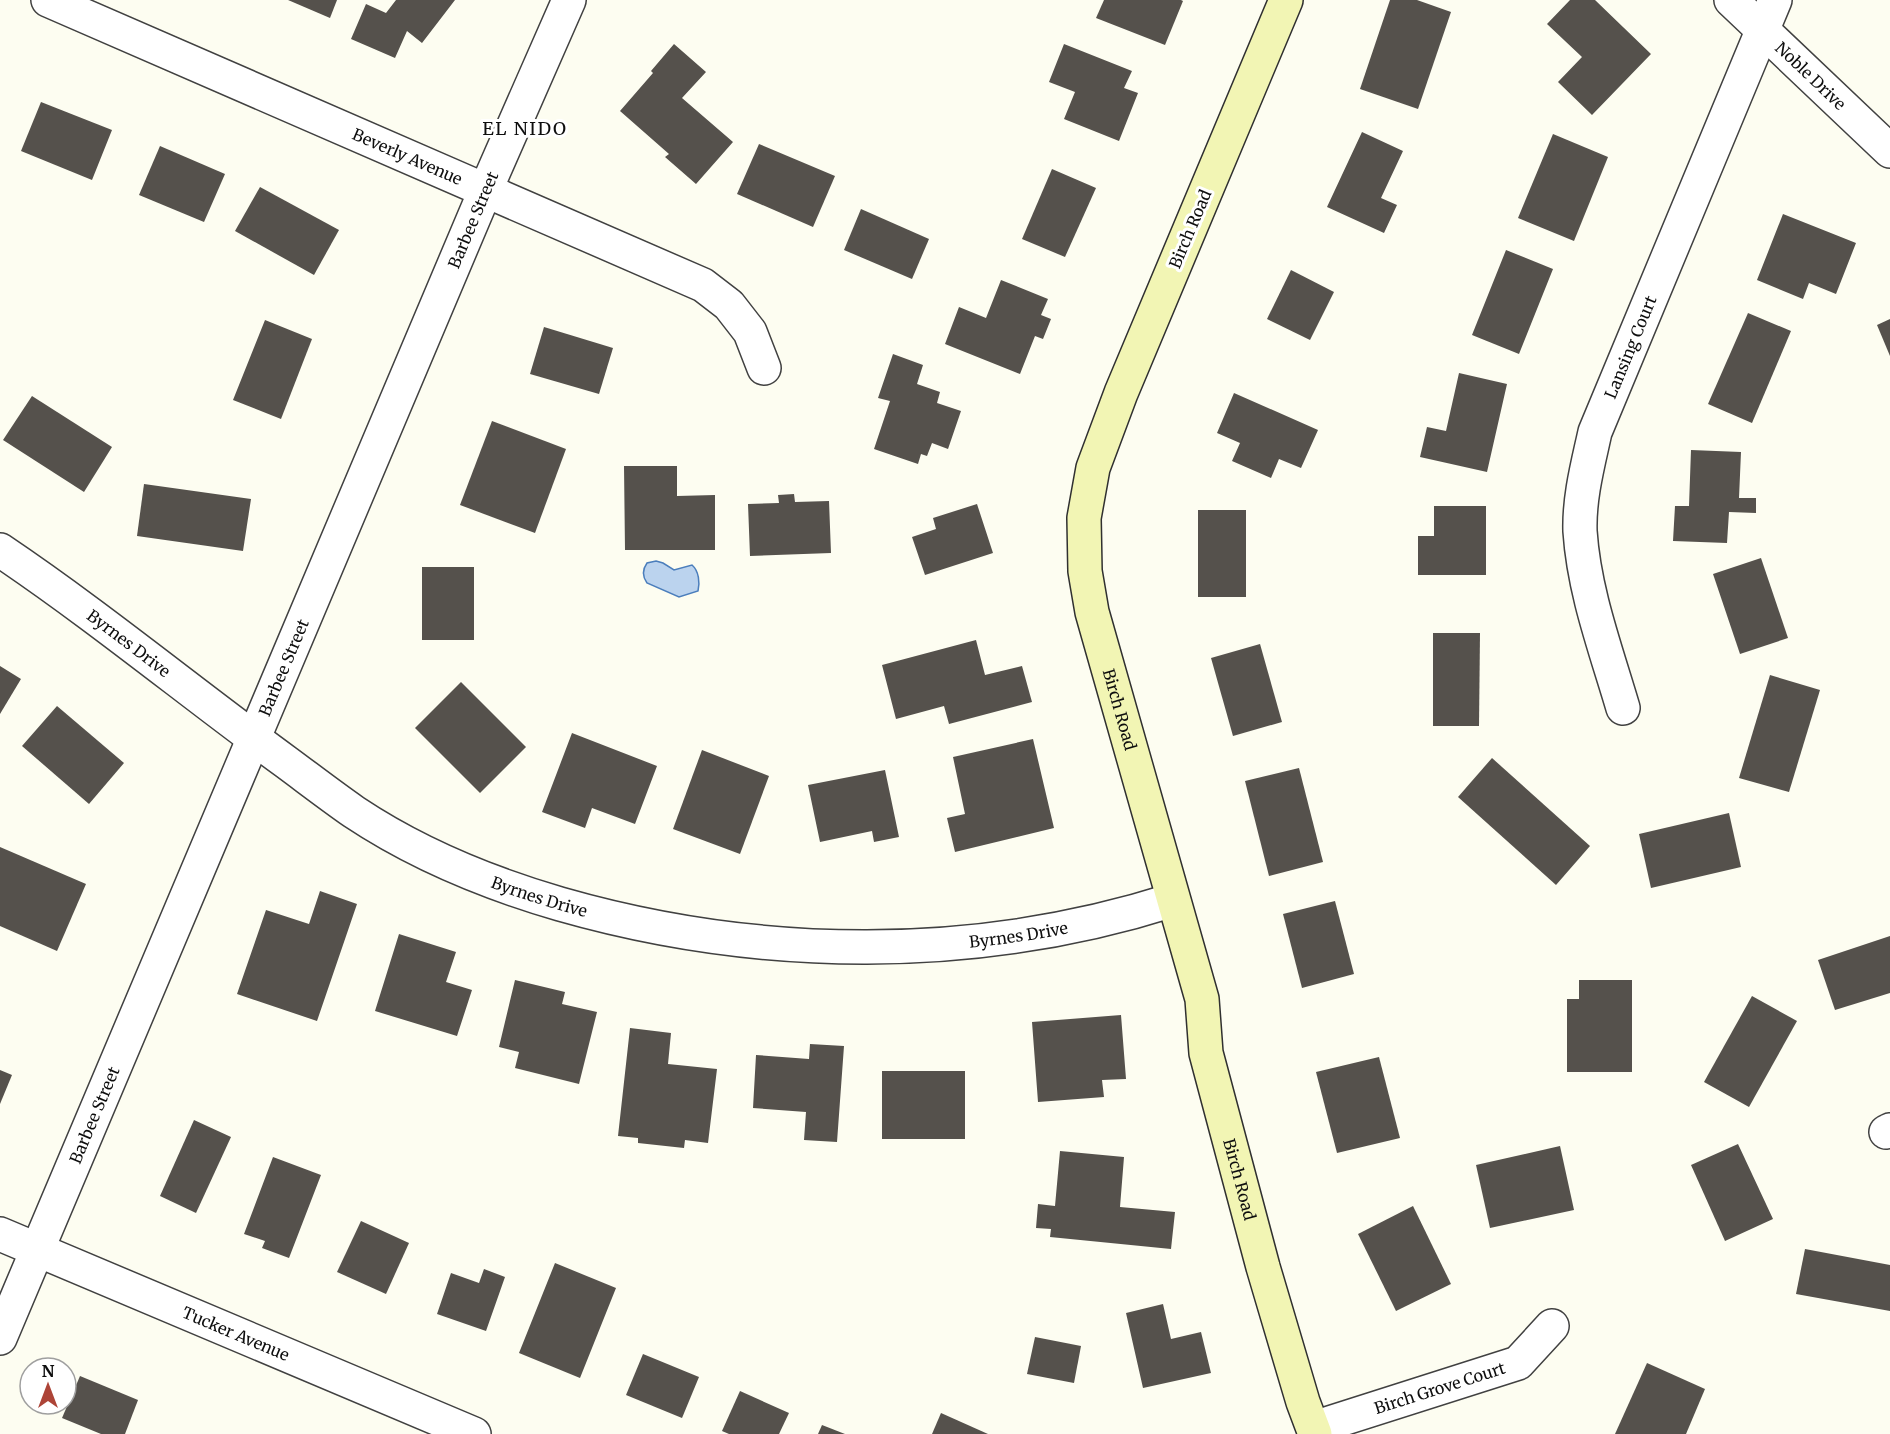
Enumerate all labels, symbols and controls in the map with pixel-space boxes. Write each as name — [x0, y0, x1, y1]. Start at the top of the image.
street label: Noble Drive — [1771, 38, 1850, 114]
district label: EL NIDO — [482, 117, 568, 140]
street label: Beverly Avenue — [350, 124, 465, 189]
street label: Barbee Street — [444, 168, 503, 271]
street label: Birch Road — [1164, 186, 1216, 271]
street label: Lansing Court — [1600, 292, 1661, 401]
street label: Byrnes Drive — [83, 605, 174, 681]
street label: Barbee Street — [254, 615, 313, 719]
street label: Birch Road — [1099, 666, 1141, 753]
street label: Byrnes Drive — [489, 872, 589, 921]
street label: Byrnes Drive — [968, 917, 1069, 952]
street label: Barbee Street — [65, 1063, 124, 1167]
street label: Birch Road — [1219, 1136, 1260, 1223]
street label: Tucker Avenue — [179, 1302, 292, 1365]
north arrow — [18, 1356, 78, 1416]
street label: Birch Grove Court — [1372, 1357, 1509, 1418]
text: N — [42, 1361, 55, 1381]

